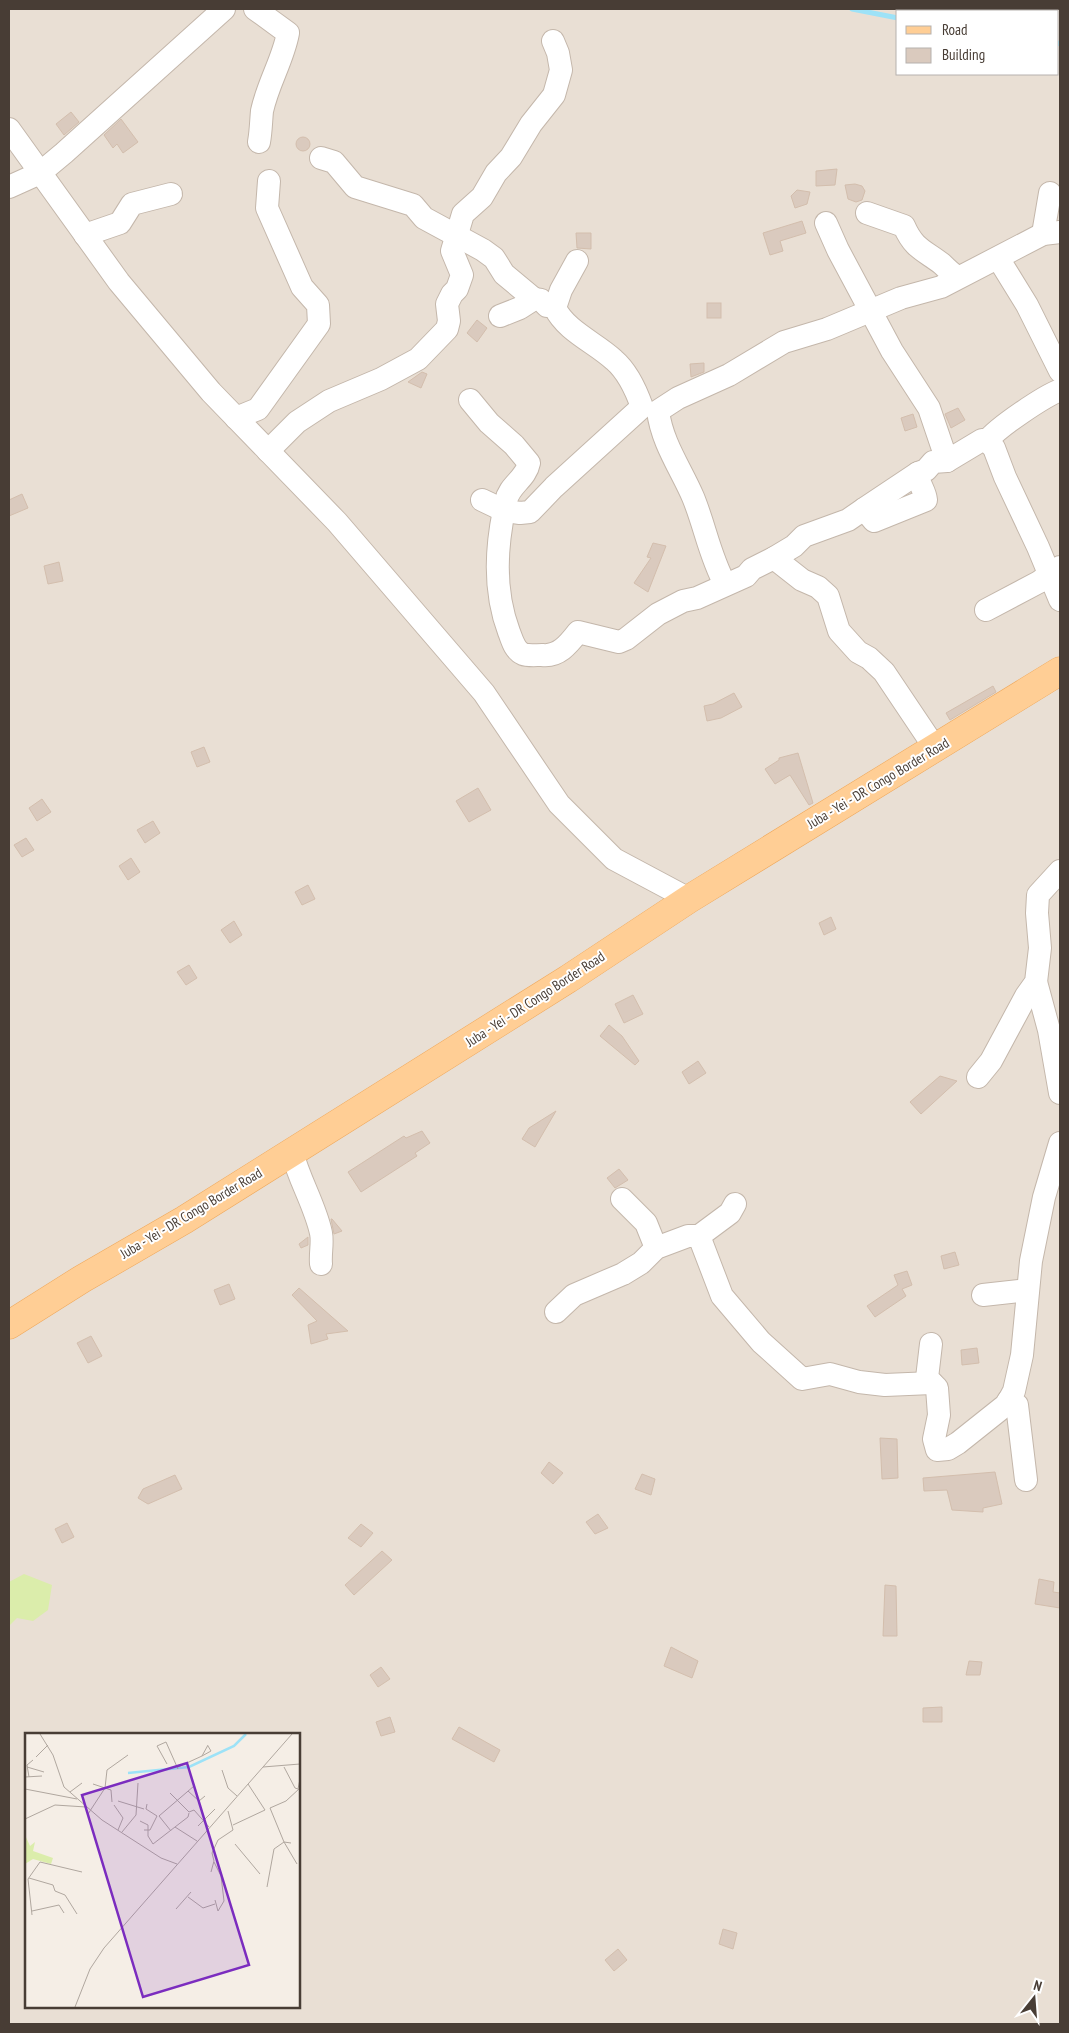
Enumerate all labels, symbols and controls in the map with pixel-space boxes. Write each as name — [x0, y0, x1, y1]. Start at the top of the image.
legend — [896, 10, 1059, 75]
text: Road — [942, 20, 968, 39]
text: Building — [942, 45, 985, 64]
street label: Juba - Yei - DR Congo Border Road — [803, 734, 952, 833]
street label: Juba - Yei - DR Congo Border Road — [461, 947, 608, 1051]
street label: Juba - Yei - DR Congo Border Road — [116, 1164, 265, 1263]
inset map — [25, 1733, 300, 2008]
north arrow — [1009, 1973, 1059, 2023]
text: N — [1032, 1976, 1044, 1995]

